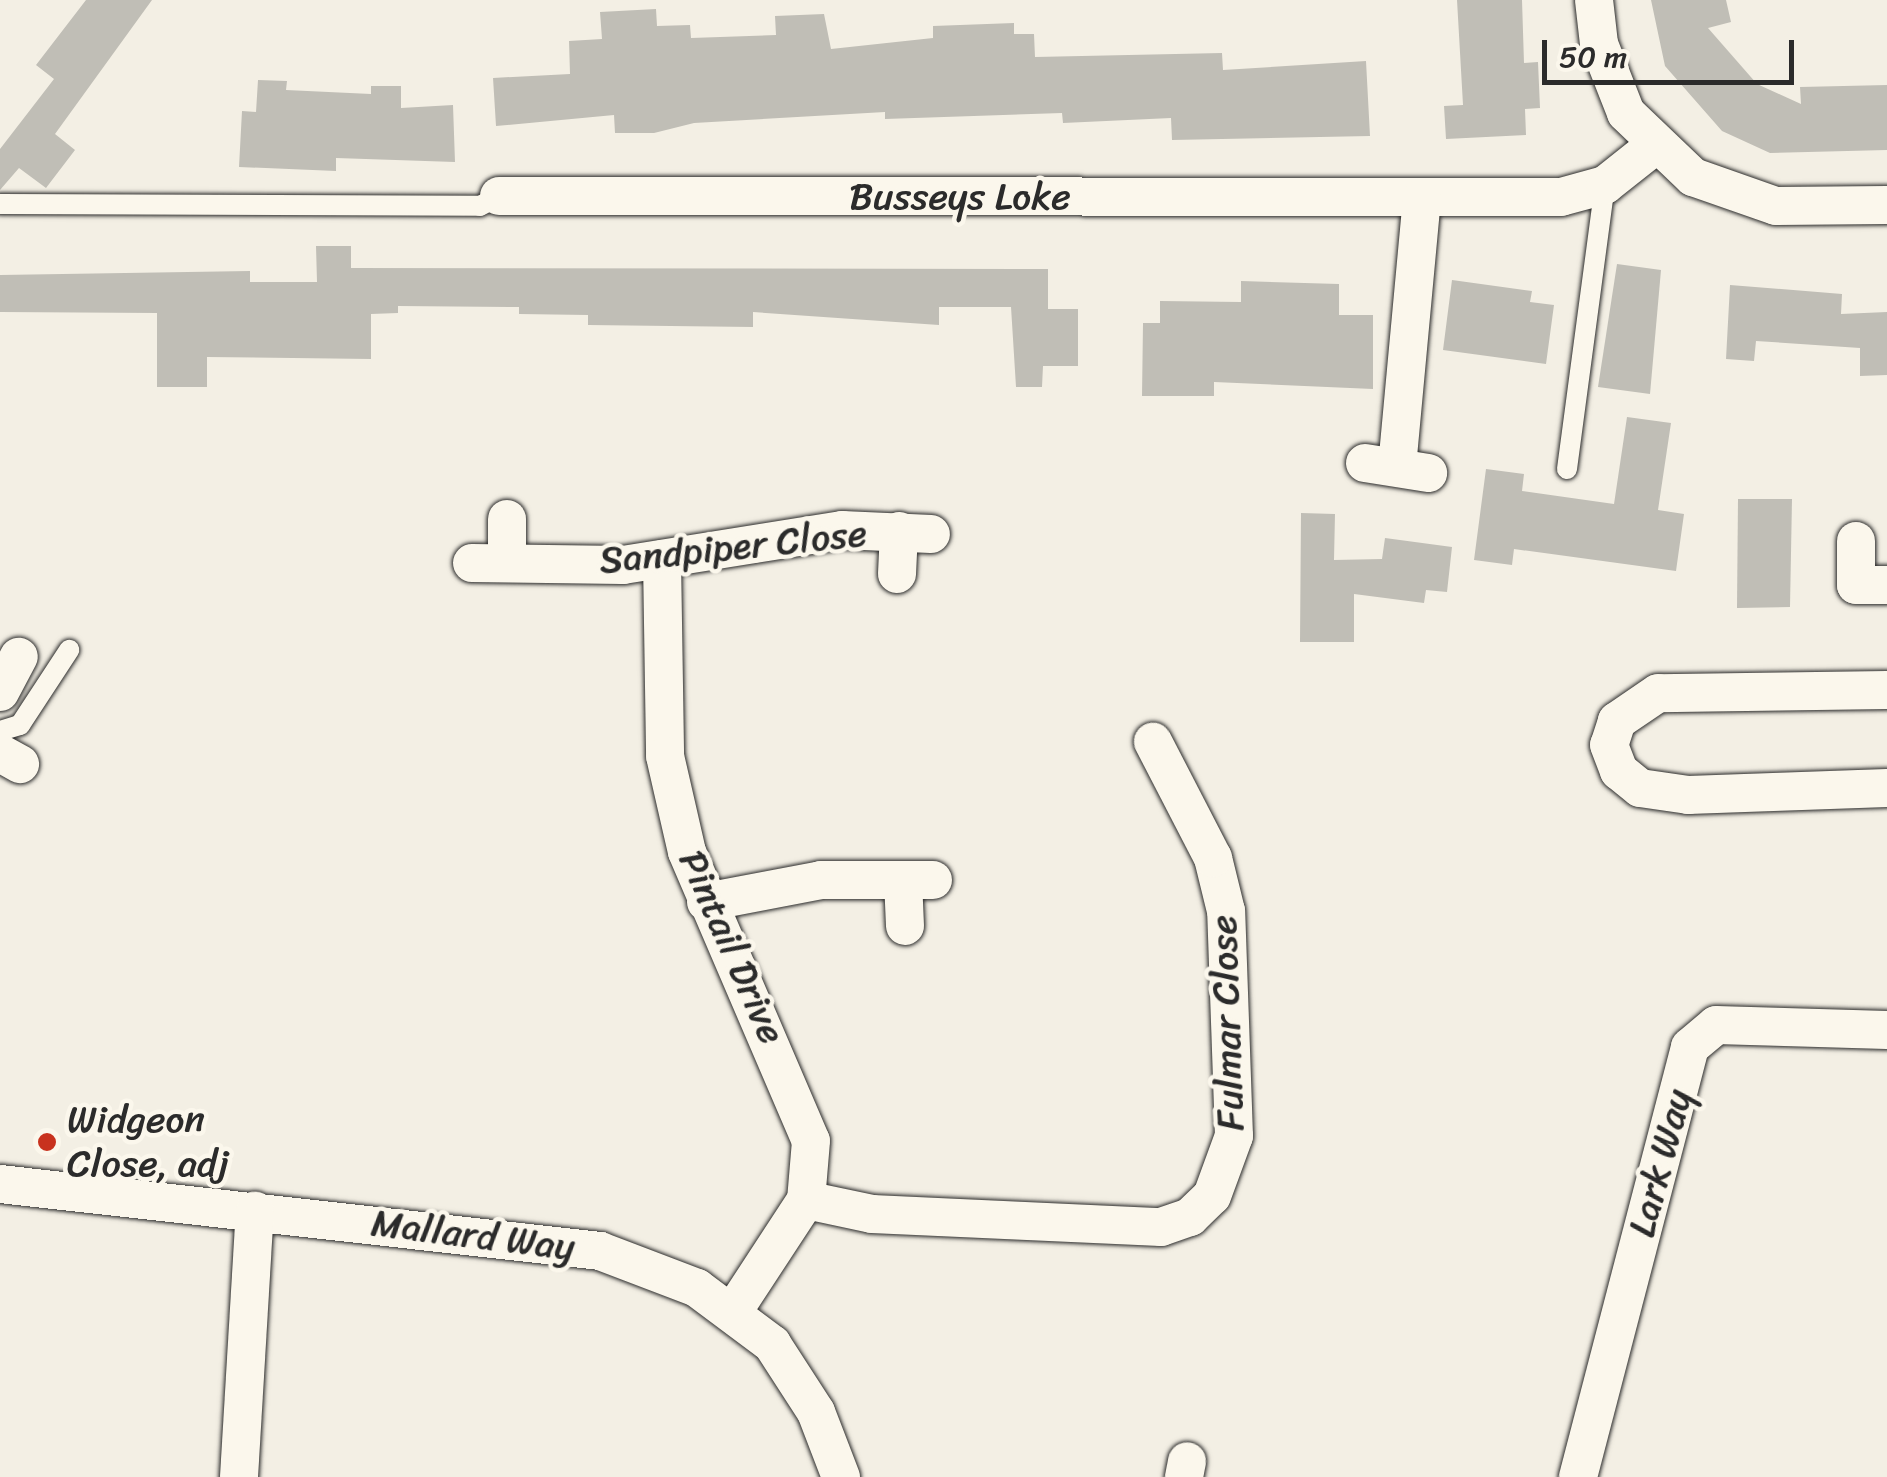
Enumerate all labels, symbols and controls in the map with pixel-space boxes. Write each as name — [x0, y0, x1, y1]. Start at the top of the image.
scale bar — [1547, 20, 1800, 82]
text: 50 m — [1559, 30, 1627, 84]
street label: Busseys Loke — [849, 174, 1071, 220]
street label: Sandpiper Close — [597, 510, 869, 584]
street label: Pintail Drive — [669, 843, 795, 1051]
street label: Fulmar Close — [1200, 914, 1254, 1132]
street label: Lark Way — [1619, 1084, 1701, 1242]
place label: Widgeon Close, adj — [67, 1097, 229, 1186]
marker: Widgeon Close, adj — [36, 1131, 58, 1153]
street label: Mallard Way — [369, 1200, 577, 1270]

